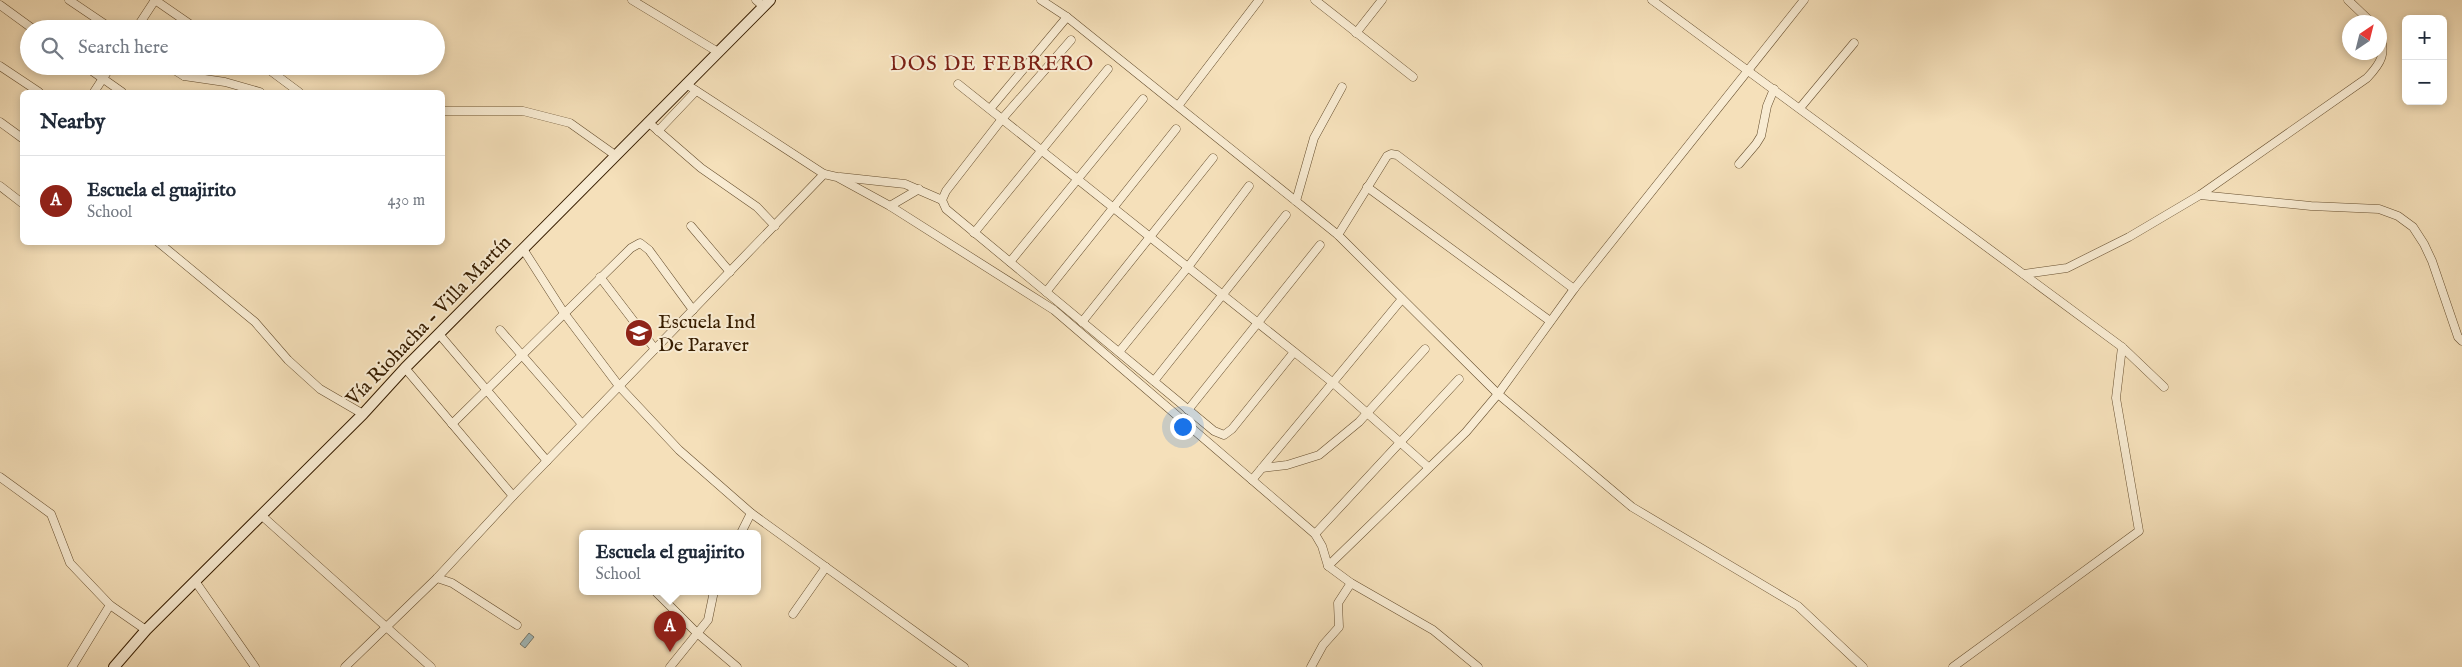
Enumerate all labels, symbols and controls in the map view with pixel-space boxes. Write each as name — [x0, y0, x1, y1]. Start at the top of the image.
north arrow — [2342, 15, 2387, 60]
map controls — [2402, 15, 2447, 105]
button: + — [2402, 15, 2447, 60]
search box — [20, 20, 445, 75]
icon: search — [38, 34, 66, 62]
text: Search here — [78, 36, 169, 60]
district label: DOS DE FEBRERO — [890, 51, 1094, 78]
button: − — [2402, 60, 2447, 105]
text: Nearby — [40, 109, 105, 136]
text: Escuela el guajirito — [87, 179, 236, 203]
text: A — [51, 191, 61, 211]
text: 430 m — [387, 191, 425, 211]
text: School — [87, 203, 132, 223]
street label: Vía Riohacha - Villa Martín — [340, 230, 517, 412]
place label: Escuela Ind De Paraver — [658, 310, 756, 358]
school or university icon: Escuela Ind De Paraver — [624, 318, 654, 348]
your location — [1170, 414, 1196, 440]
popup — [579, 530, 761, 595]
text: Escuela el guajirito — [596, 541, 744, 565]
text: School — [596, 565, 641, 585]
pin: A — [654, 611, 686, 652]

